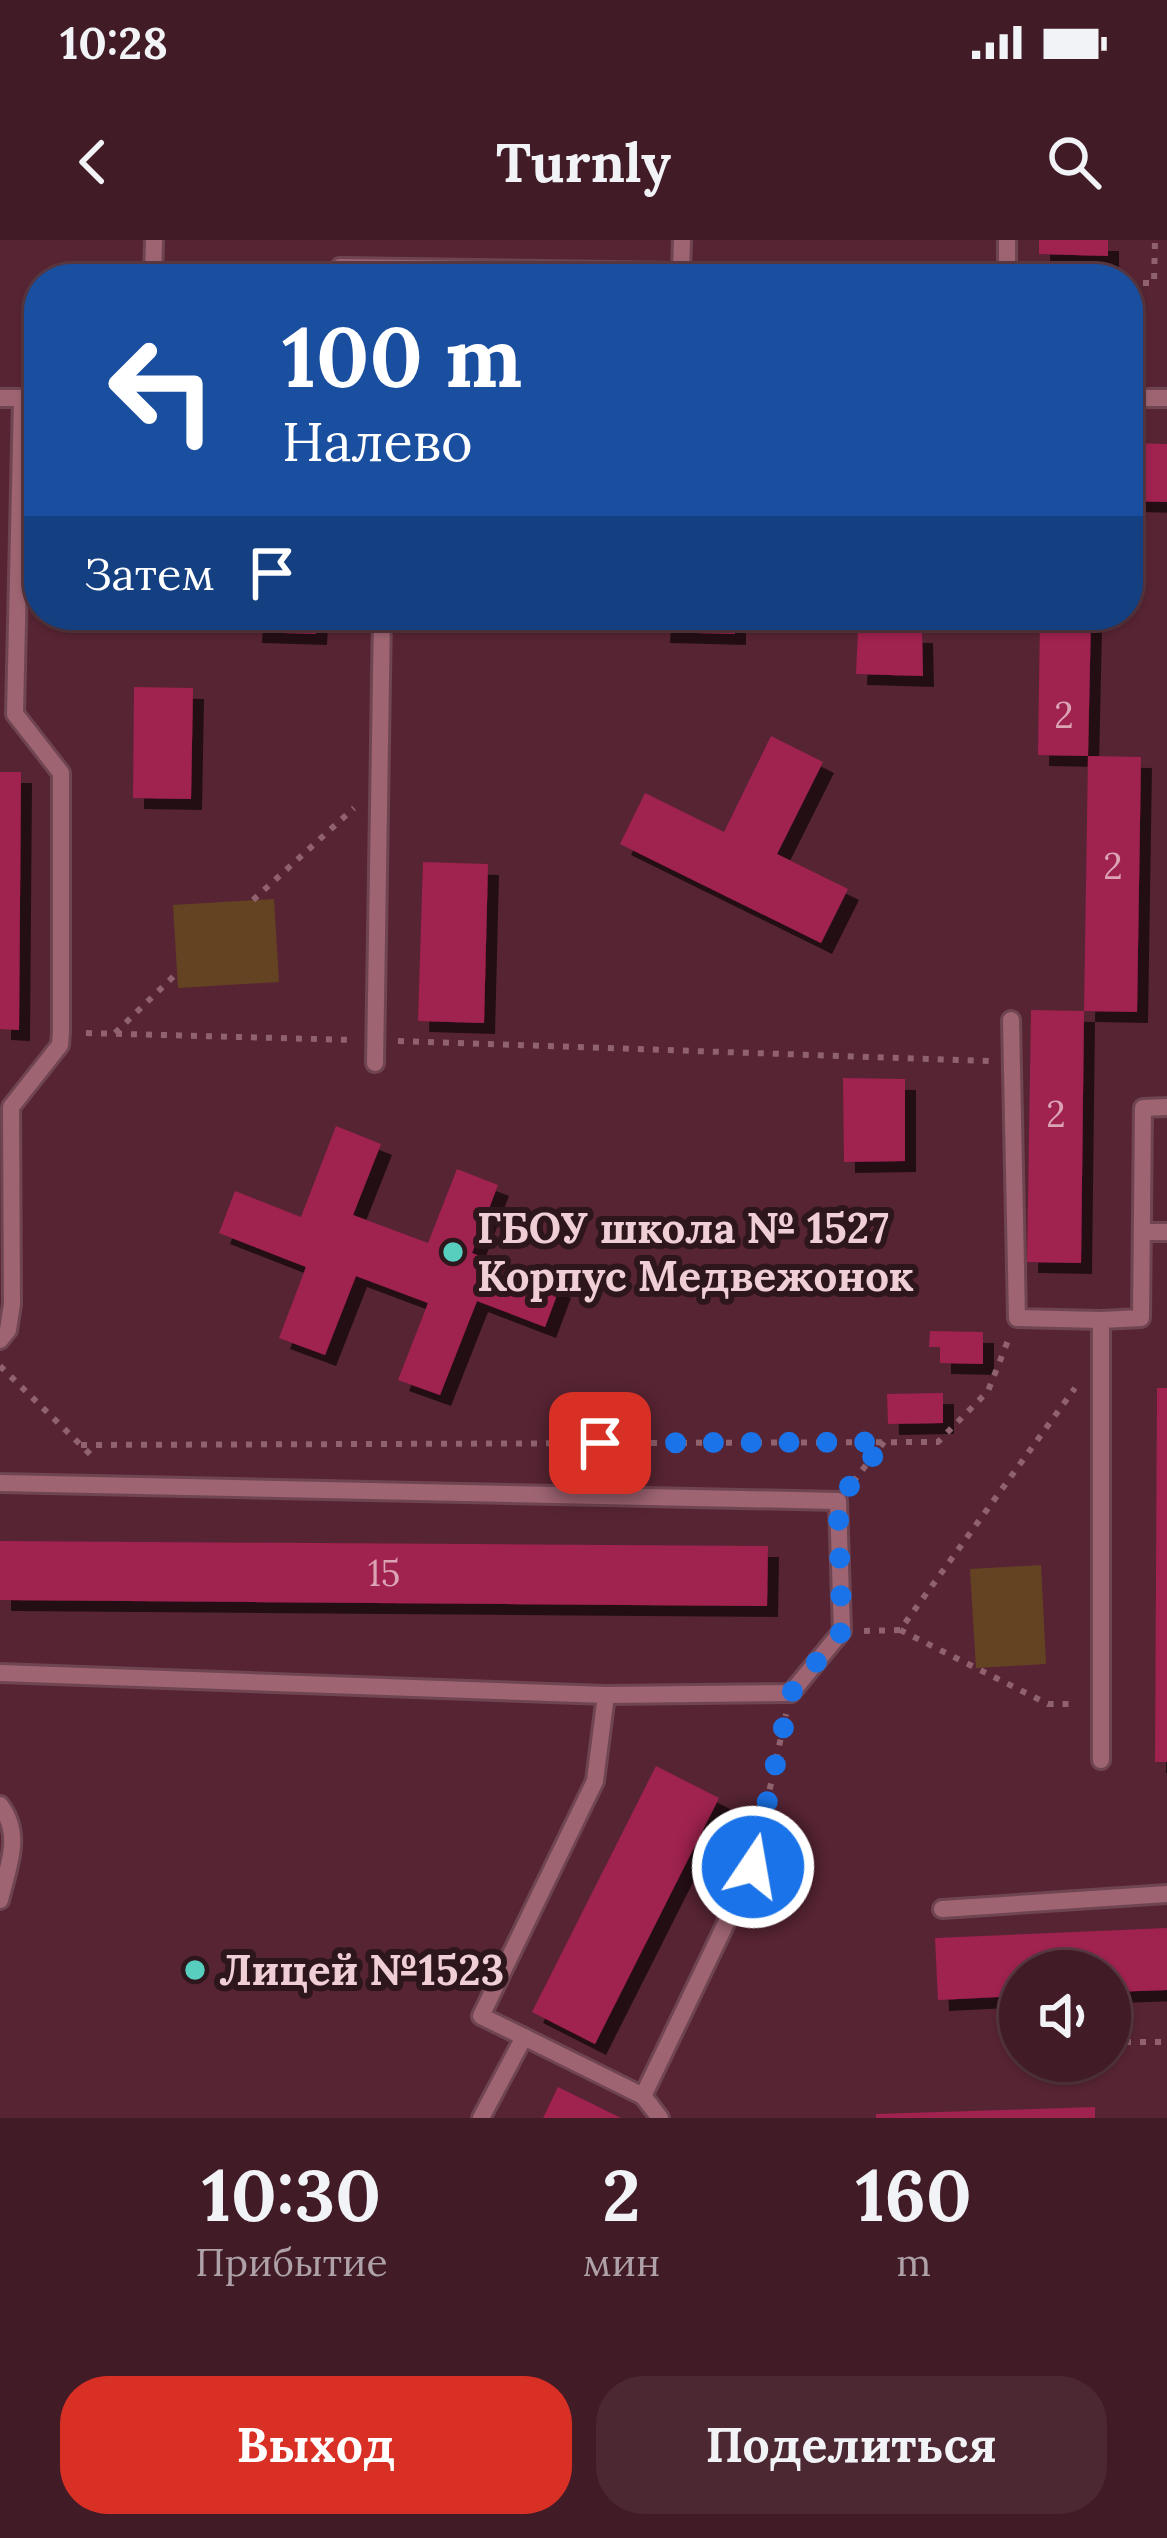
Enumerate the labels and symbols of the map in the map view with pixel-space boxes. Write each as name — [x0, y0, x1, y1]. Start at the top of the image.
house number: 2 — [1054, 692, 1074, 738]
house number: 2 — [1103, 843, 1123, 889]
house number: 2 — [1046, 1091, 1066, 1137]
place label: ГБОУ школа № 1527 Корпус Медвежонок — [477, 1201, 914, 1303]
marker: ГБОУ школа № 1527 Корпус Медвежонок — [440, 1239, 466, 1265]
pin — [549, 1392, 651, 1494]
house number: 15 — [368, 1550, 400, 1596]
position arrow — [690, 1804, 816, 1930]
place label: Лицей №1523 — [219, 1943, 504, 1997]
marker: Лицей №1523 — [182, 1957, 208, 1983]

